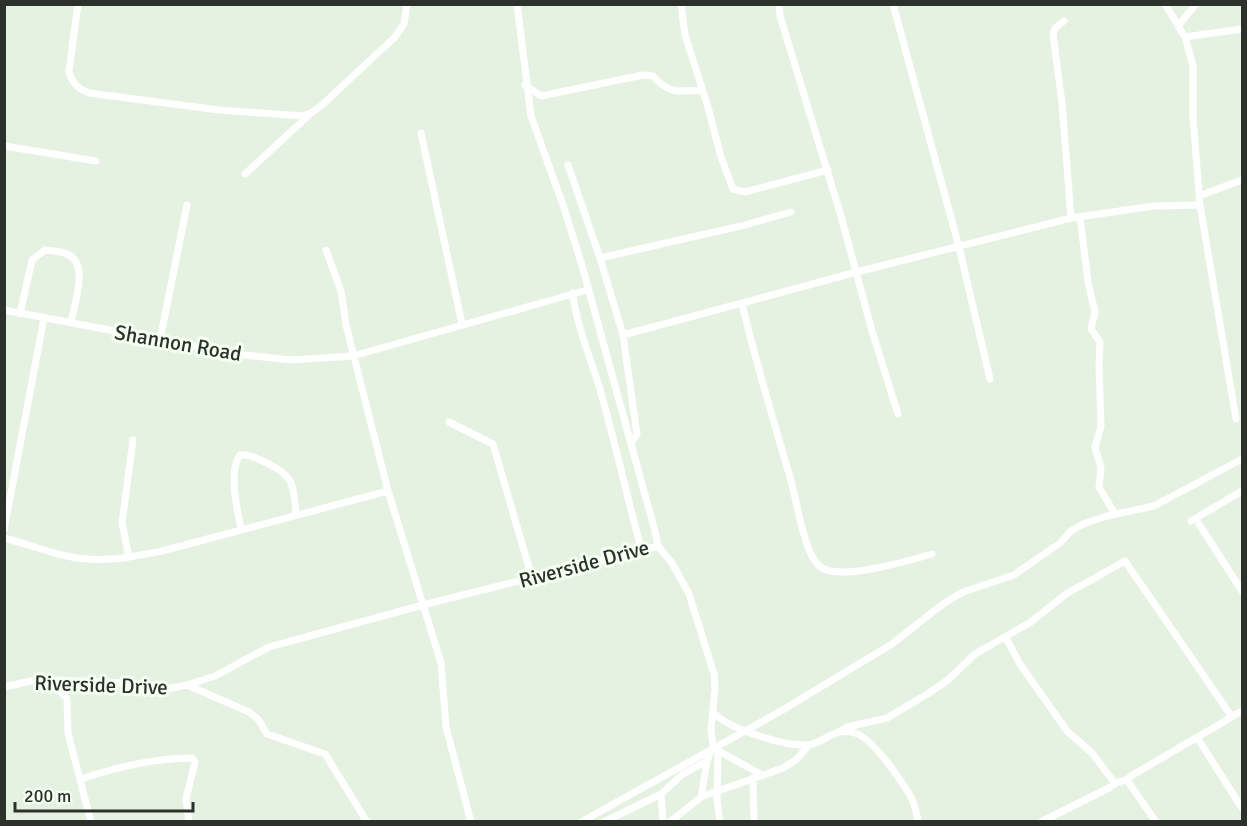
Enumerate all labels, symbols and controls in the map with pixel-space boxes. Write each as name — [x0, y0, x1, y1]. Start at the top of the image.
street label: Shannon Road — [112, 319, 244, 367]
street label: Riverside Drive — [516, 534, 652, 594]
street label: Riverside Drive — [34, 670, 168, 700]
scale bar — [15, 775, 194, 813]
text: 200 m — [24, 785, 71, 807]

